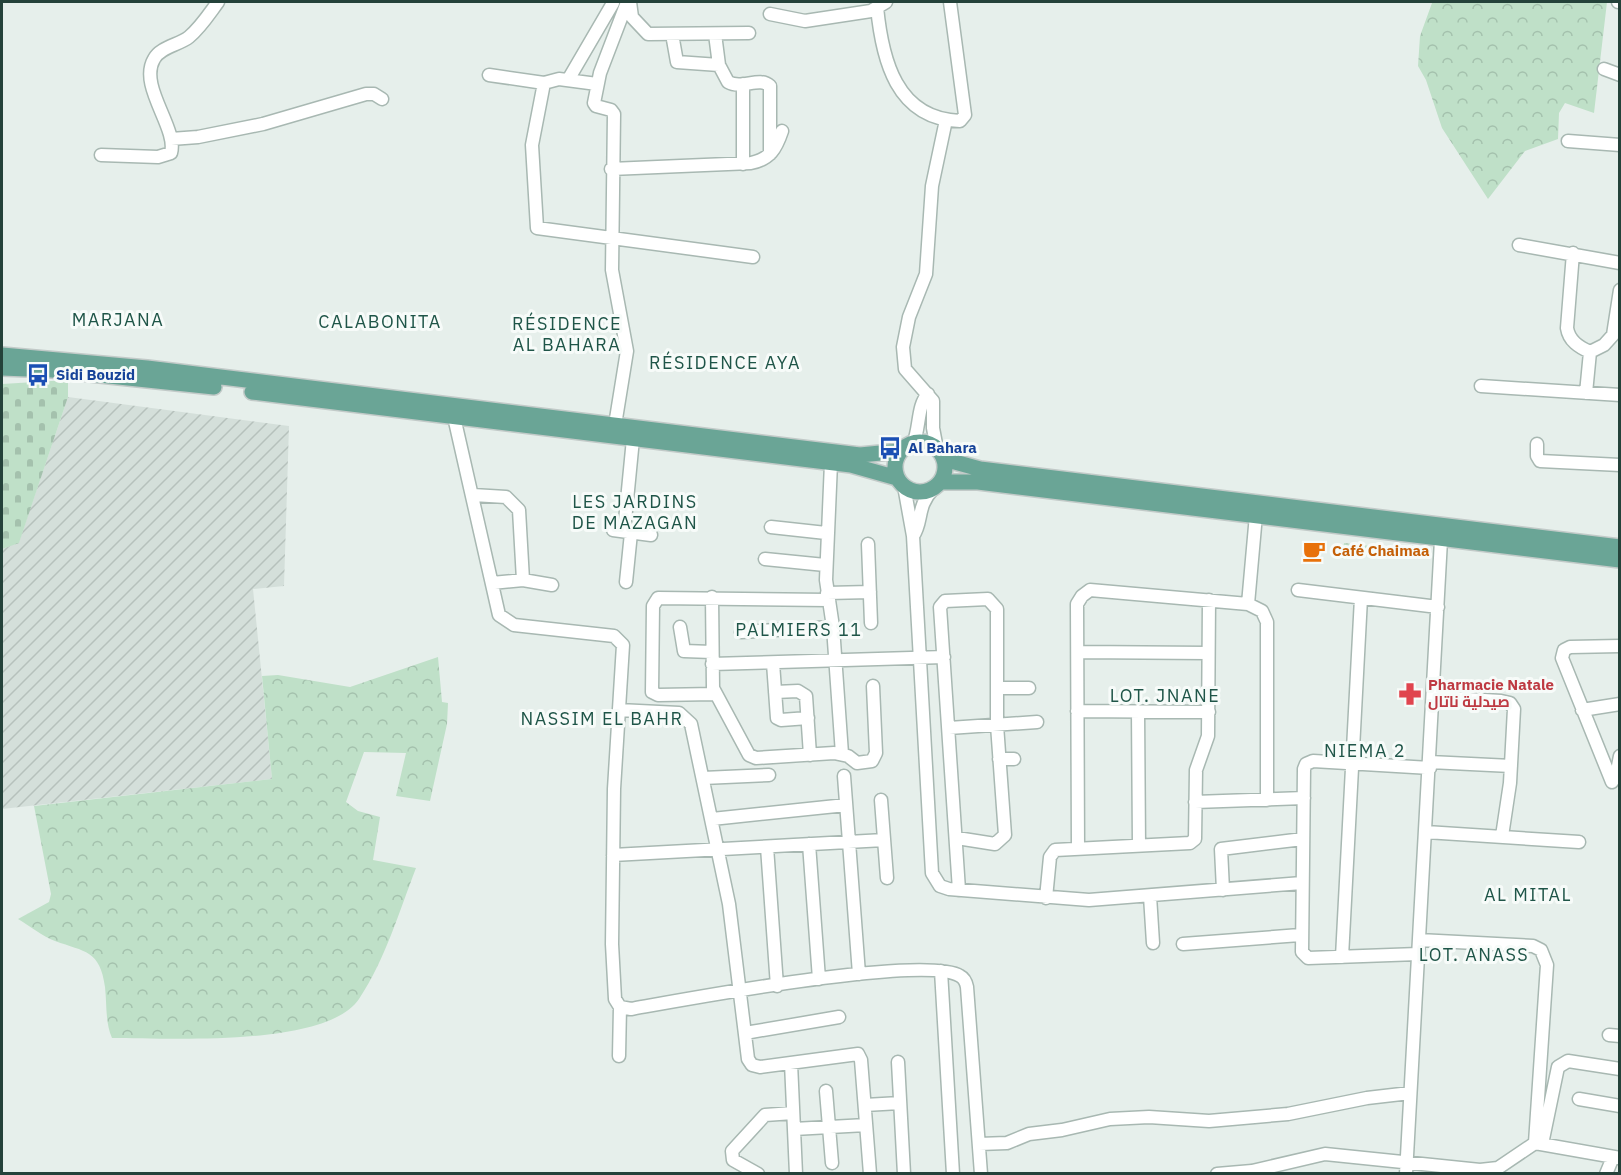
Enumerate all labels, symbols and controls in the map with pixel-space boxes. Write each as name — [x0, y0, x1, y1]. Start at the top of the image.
district label: MARJANA — [72, 308, 164, 331]
district label: CALABONITA — [318, 310, 442, 333]
district label: RÉSIDENCE AL BAHARA — [512, 312, 622, 356]
district label: RÉSIDENCE AYA — [649, 351, 801, 374]
bus stop icon: Sidi Bouzid — [25, 362, 51, 388]
place label: Sidi Bouzid — [56, 365, 135, 384]
bus stop icon: Al Bahara — [877, 435, 903, 461]
place label: Al Bahara — [908, 438, 977, 457]
district label: LES JARDINS DE MAZAGAN — [572, 490, 698, 534]
cafe icon: Café Chaimaa — [1301, 538, 1327, 564]
place label: Café Chaimaa — [1332, 541, 1430, 560]
district label: PALMIERS 11 — [735, 618, 863, 641]
place label: Pharmacie Natale صيدلية ناتال — [1428, 675, 1554, 711]
pharmacy icon: Pharmacie Natale صيدلية ناتال — [1397, 681, 1423, 707]
district label: LOT. JNANE — [1110, 684, 1220, 707]
district label: NASSIM EL BAHR — [520, 707, 684, 730]
district label: NIEMA 2 — [1324, 739, 1406, 762]
district label: AL MITAL — [1484, 883, 1572, 906]
district label: LOT. ANASS — [1419, 943, 1529, 966]

